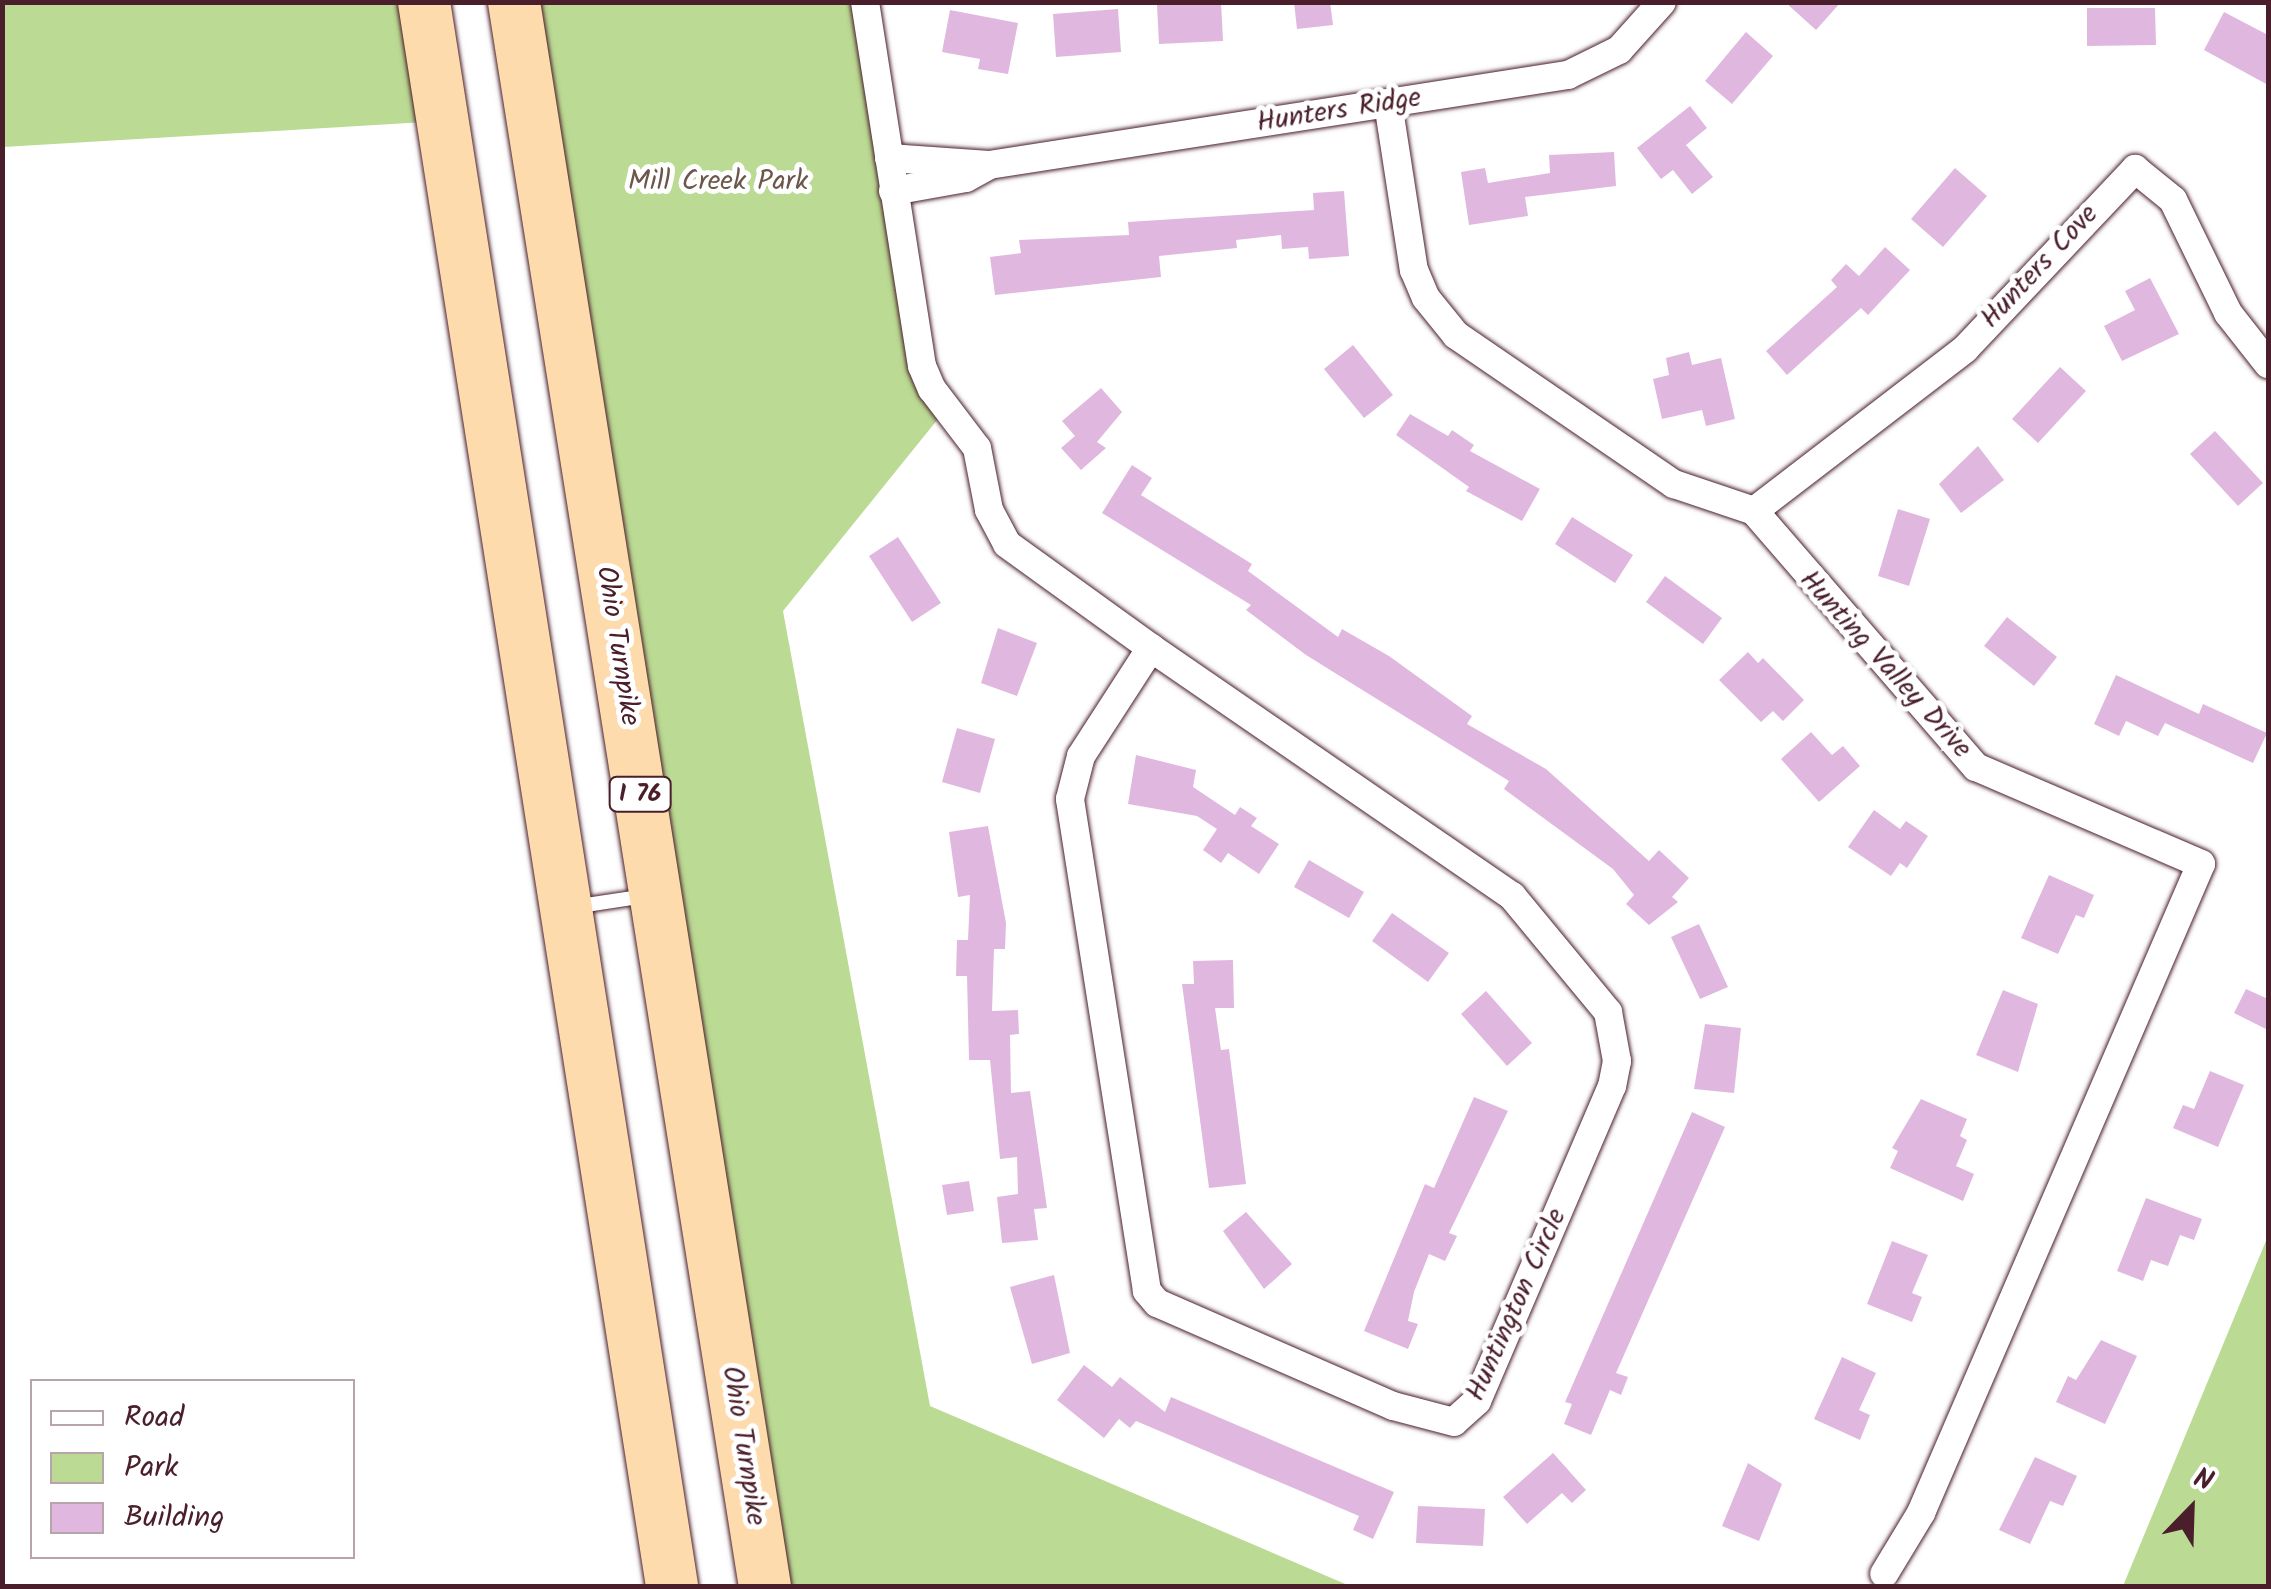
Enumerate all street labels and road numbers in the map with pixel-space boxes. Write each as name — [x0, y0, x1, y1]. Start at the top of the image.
street label: Hunters Ridge — [1254, 81, 1424, 141]
street label: Hunters Cove — [1974, 198, 2106, 336]
street label: Ohio Turnpike — [588, 564, 646, 728]
street label: Hunting Valley Drive — [1792, 564, 1978, 766]
road number: I 76 — [608, 774, 672, 814]
street label: Huntington Circle — [1460, 1204, 1574, 1406]
street label: Ohio Turnpike — [714, 1364, 772, 1528]

